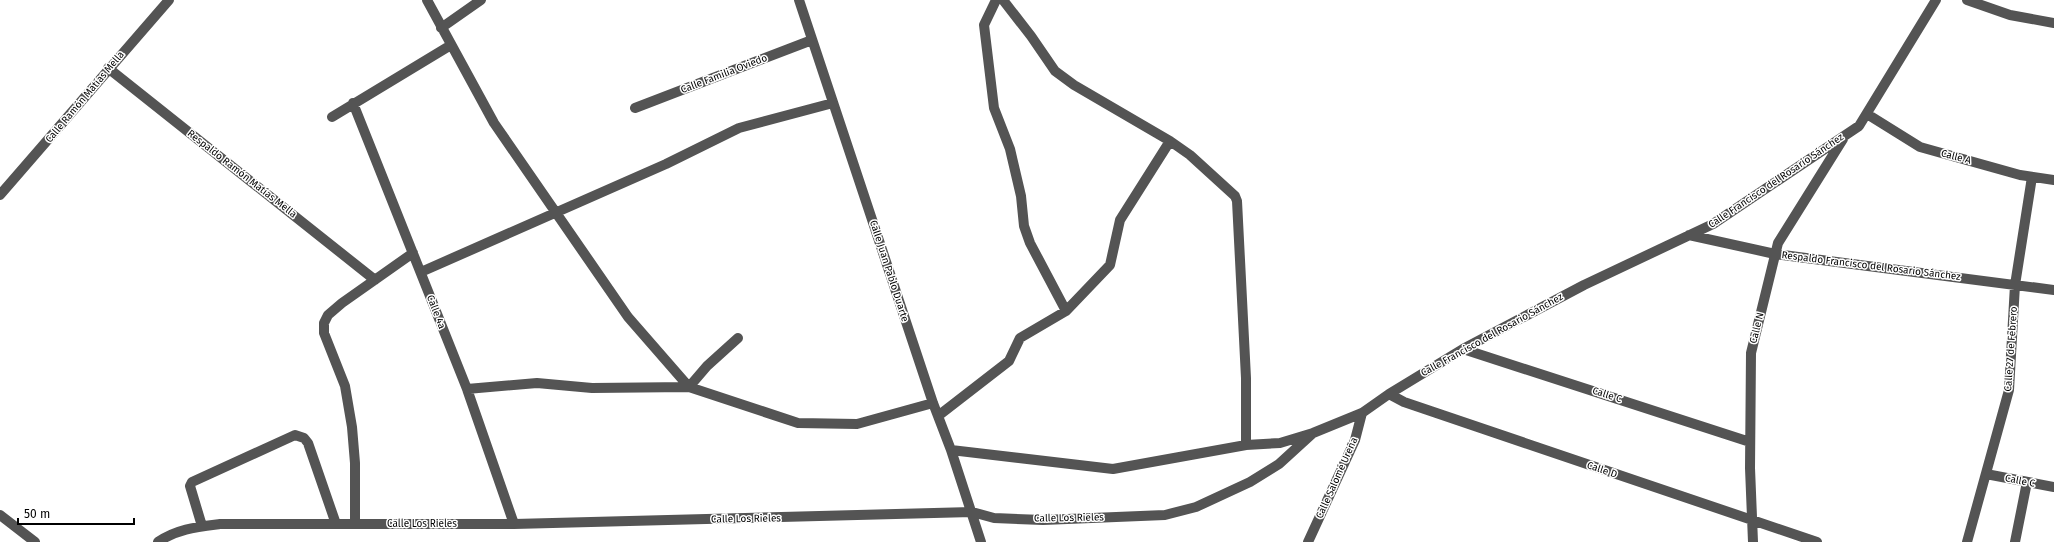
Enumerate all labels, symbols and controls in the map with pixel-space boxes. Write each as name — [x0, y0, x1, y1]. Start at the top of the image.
street label: Calle Ramón Matías Mella — [42, 48, 127, 145]
street label: Calle Familia Oviedo — [679, 52, 769, 96]
street label: Respaldo Ramón Matías Mella — [185, 127, 300, 220]
street label: Calle Francisco del Rosario Sánchez — [1706, 131, 1846, 231]
street label: Calle A — [1940, 147, 1973, 167]
street label: Calle Juan Pablo Duarte — [867, 219, 911, 323]
street label: Respaldo Francisco del Rosario Sánchez — [1781, 249, 1962, 283]
street label: Calle Francisco del Rosario Sánchez — [1419, 291, 1566, 379]
street label: Calle 4a — [424, 293, 448, 331]
street label: Calle 27 de Febrero — [2002, 306, 2020, 392]
street label: Calle N — [1747, 311, 1767, 345]
street label: Calle C — [1591, 385, 1624, 406]
street label: Calle Salomé Ureña — [1314, 435, 1360, 521]
street label: Calle D — [1585, 459, 1619, 481]
street label: Calle C — [2004, 472, 2036, 490]
scale bar — [18, 500, 134, 526]
text: 50 m — [24, 507, 50, 521]
street label: Calle Los Rieles — [1034, 511, 1104, 525]
street label: Calle Los Rieles — [711, 512, 781, 526]
street label: Calle Los Rieles — [387, 518, 457, 530]

